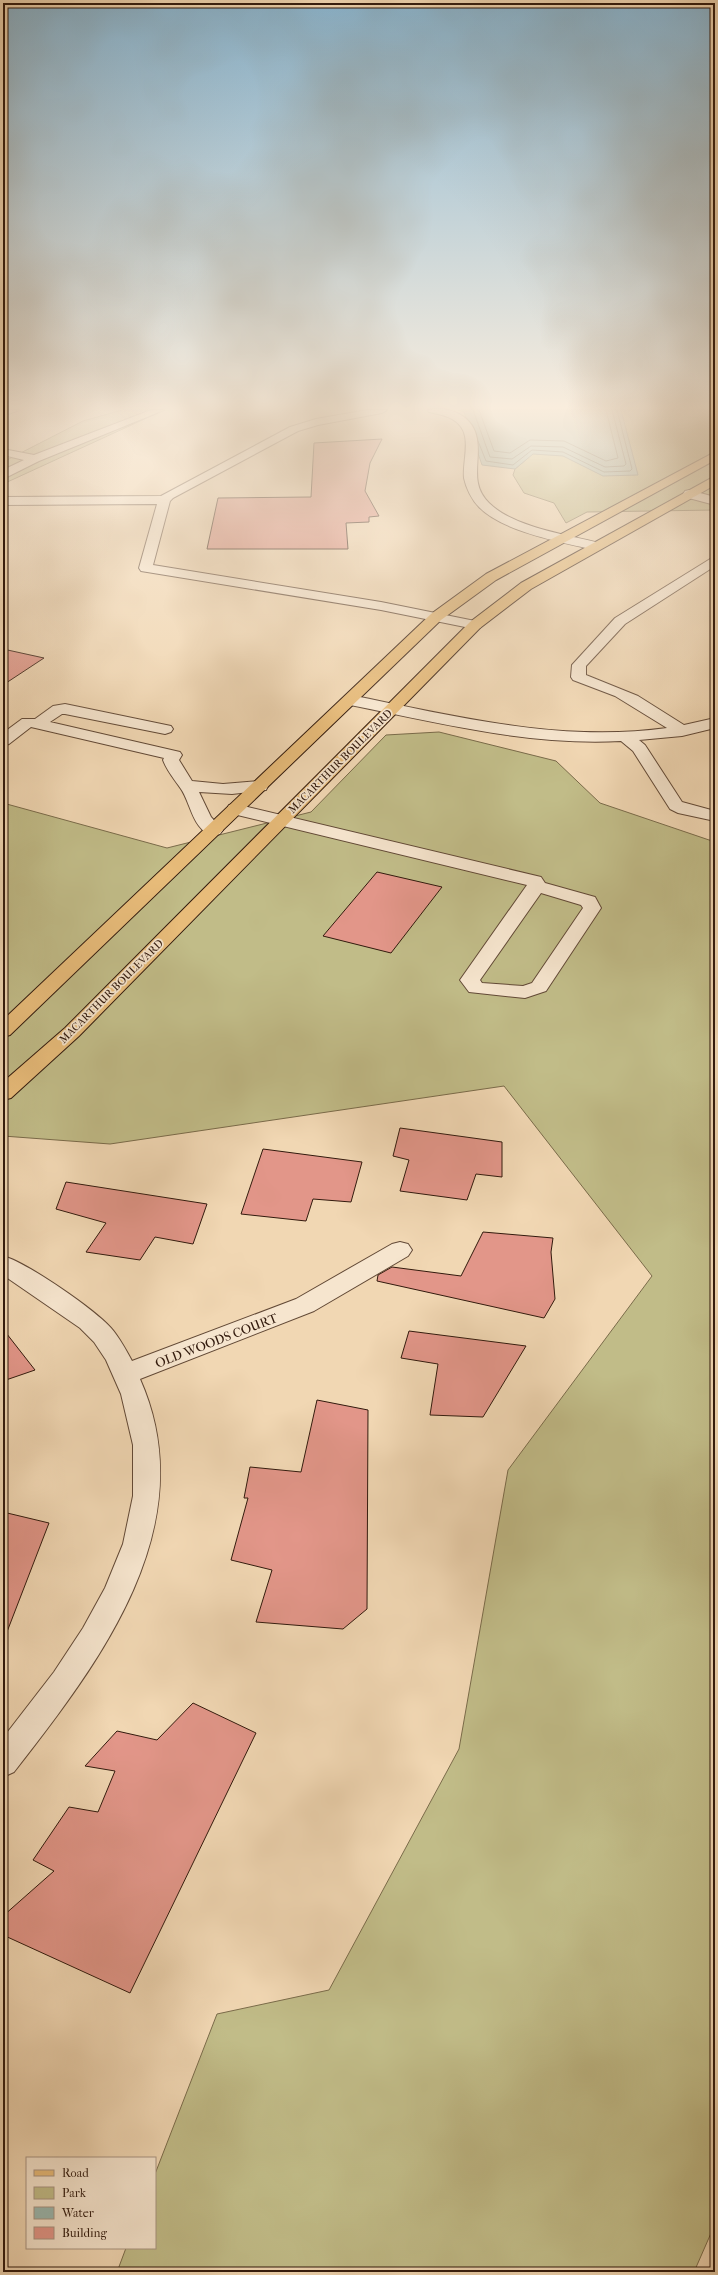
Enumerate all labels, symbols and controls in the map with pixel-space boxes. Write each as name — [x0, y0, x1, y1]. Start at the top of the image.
street label: MACARTHUR BOULEVARD — [286, 707, 395, 816]
street label: MACARTHUR BOULEVARD — [57, 937, 166, 1046]
street label: OLD WOODS COURT — [153, 1310, 280, 1371]
legend — [26, 2157, 156, 2249]
text: Road — [62, 2166, 89, 2180]
text: Park — [62, 2186, 87, 2200]
text: Water — [61, 2206, 95, 2220]
text: Building — [62, 2226, 107, 2240]

